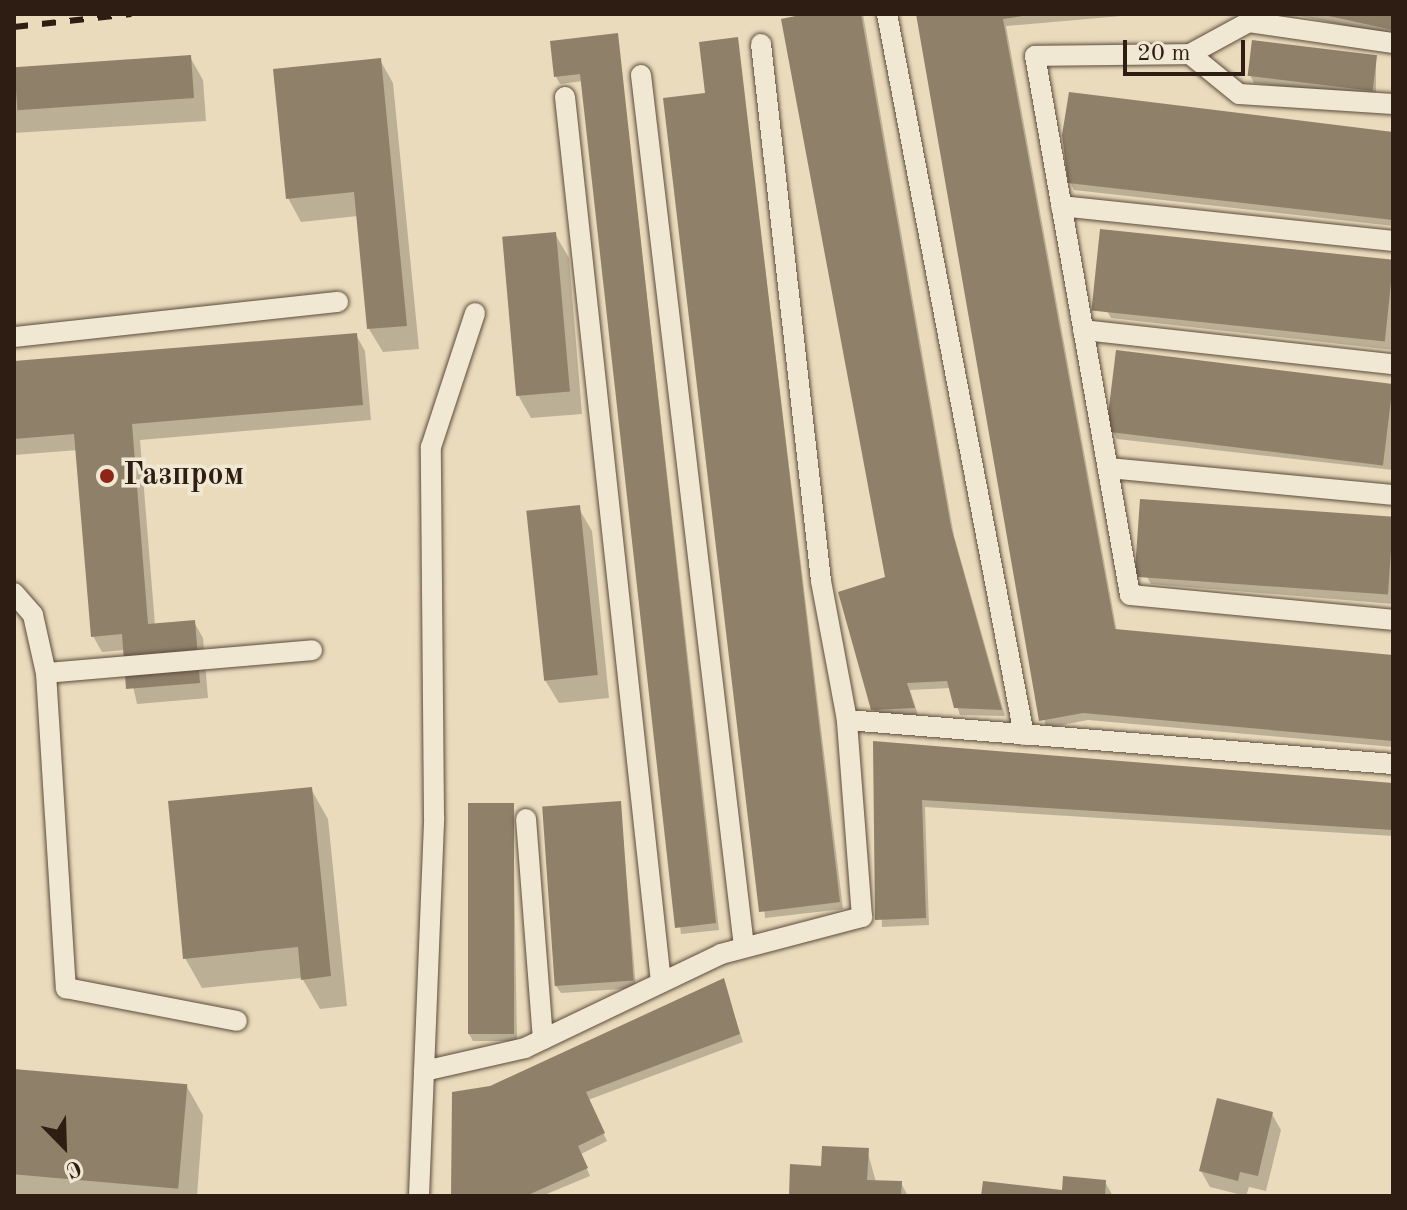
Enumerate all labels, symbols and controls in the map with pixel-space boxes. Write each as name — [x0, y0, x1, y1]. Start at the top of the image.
scale bar — [1127, 24, 1249, 74]
text: 20 m — [1137, 42, 1191, 66]
place label: Газпром — [123, 457, 244, 495]
marker: Газпром — [98, 467, 116, 485]
north arrow — [24, 1106, 104, 1186]
text: С — [62, 1155, 84, 1181]

